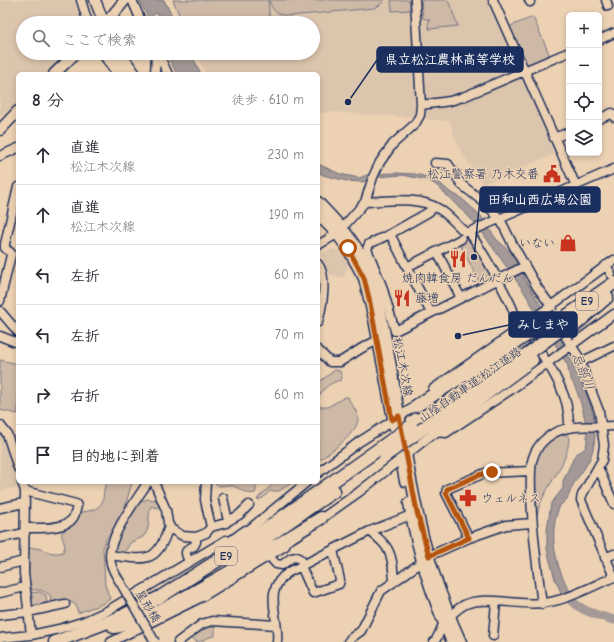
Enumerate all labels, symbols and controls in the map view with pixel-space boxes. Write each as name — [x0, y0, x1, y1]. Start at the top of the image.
map controls — [566, 12, 602, 156]
button: + — [566, 12, 602, 48]
search box — [16, 16, 320, 60]
icon: search — [30, 27, 52, 49]
text: ここで検索 — [62, 31, 137, 49]
callout: 県立松江農林高等学校 — [377, 47, 523, 72]
button: − — [566, 48, 602, 84]
text: 県立松江農林高等学校 — [385, 52, 515, 67]
button: locate — [566, 84, 602, 120]
text: 8 分 — [32, 91, 64, 110]
text: 徒歩 · 610 m — [232, 92, 304, 107]
button: layers — [566, 120, 602, 156]
text: 直進 — [70, 138, 100, 156]
icon: ahead — [32, 144, 54, 166]
text: 230 m — [268, 147, 304, 162]
text: 松江木次線 — [70, 159, 135, 174]
public building icon: 松江警察署 乃木交番 — [542, 164, 562, 184]
place label: 松江警察署 乃木交番 — [427, 167, 539, 181]
callout: 田和山西広場公園 — [480, 187, 600, 212]
text: 田和山西広場公園 — [488, 192, 592, 207]
text: 直進 — [70, 198, 100, 216]
icon: ahead — [32, 204, 54, 226]
text: 190 m — [269, 207, 304, 222]
text: 松江木次線 — [70, 219, 135, 234]
shop icon: いない — [558, 233, 578, 253]
place label: いない — [519, 236, 555, 250]
route start — [339, 239, 357, 257]
restaurant icon: 焼肉韓食房 だんだん — [448, 249, 468, 269]
icon: left — [32, 264, 54, 286]
text: 左折 — [70, 267, 100, 285]
text: 60 m — [274, 267, 304, 282]
place label: 焼肉韓食房 だんだん — [402, 271, 514, 285]
restaurant icon: 藤増 — [392, 288, 412, 308]
place label: 藤増 — [415, 291, 439, 305]
road number: E9 — [576, 292, 598, 310]
callout: みしまや — [509, 312, 577, 337]
text: みしまや — [517, 317, 569, 332]
icon: left — [32, 324, 54, 346]
text: 左折 — [70, 327, 100, 345]
text: 70 m — [275, 327, 304, 342]
street label: 松江木次線 — [390, 336, 416, 398]
street label: 山陰自動車道;松江道路 — [416, 344, 524, 426]
water label: 忌部川 — [570, 350, 598, 392]
icon: right — [32, 384, 54, 406]
text: 右折 — [70, 387, 100, 405]
text: 60 m — [274, 387, 304, 402]
icon: arrive — [32, 444, 54, 466]
text: 目的地に到着 — [70, 447, 160, 465]
route end — [483, 463, 501, 481]
pharmacy icon: ウェルネス — [458, 488, 478, 508]
place label: ウェルネス — [481, 491, 541, 505]
road number: E9 — [215, 547, 237, 565]
street label: 星形橋 — [133, 587, 163, 625]

